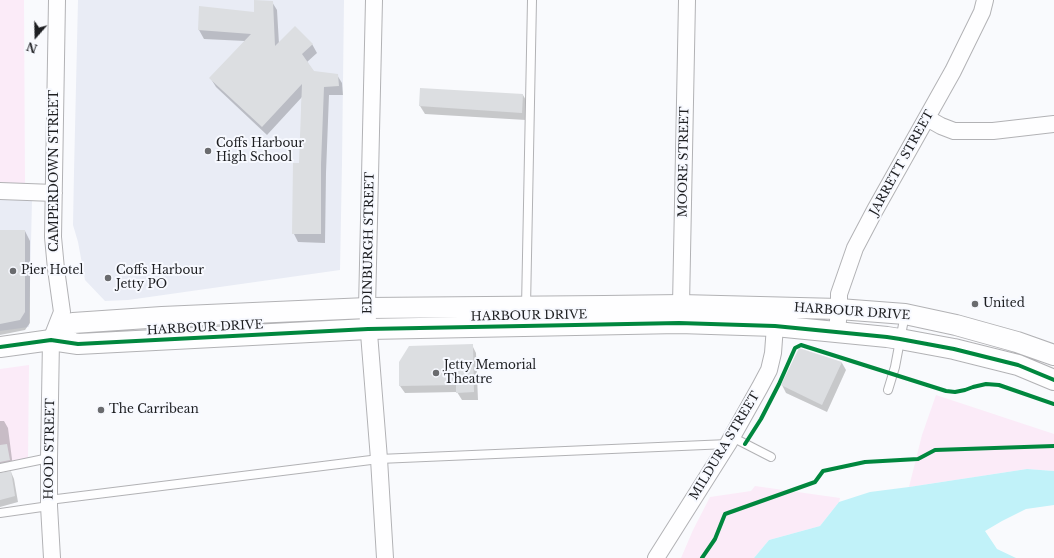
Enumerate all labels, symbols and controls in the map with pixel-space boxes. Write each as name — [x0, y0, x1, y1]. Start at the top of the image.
north arrow — [16, 16, 56, 56]
text: N — [25, 39, 39, 56]
street label: CAMPERDOWN STREET — [48, 90, 62, 252]
street label: MOORE STREET — [676, 106, 692, 218]
street label: JARRETT STREET — [867, 108, 937, 218]
place label: Coffs Harbour High School — [216, 137, 304, 165]
marker: Coffs Harbour High School — [203, 146, 213, 156]
street label: EDINBURGH STREET — [361, 172, 377, 314]
place label: Pier Hotel — [21, 264, 83, 278]
place label: Coffs Harbour Jetty PO — [116, 264, 204, 292]
marker: Pier Hotel — [8, 266, 18, 276]
marker: Coffs Harbour Jetty PO — [103, 273, 113, 283]
place label: United — [983, 297, 1025, 311]
marker: United — [970, 299, 980, 309]
street label: HARBOUR DRIVE — [793, 301, 911, 323]
street label: HARBOUR DRIVE — [471, 308, 587, 324]
street label: HARBOUR DRIVE — [146, 318, 264, 338]
place label: Jetty Memorial Theatre — [444, 359, 536, 387]
marker: Jetty Memorial Theatre — [431, 368, 441, 378]
street label: MILDURA STREET — [687, 389, 763, 503]
street label: HOOD STREET — [42, 398, 58, 500]
place label: The Carribean — [109, 403, 199, 417]
marker: The Carribean — [96, 405, 106, 415]

